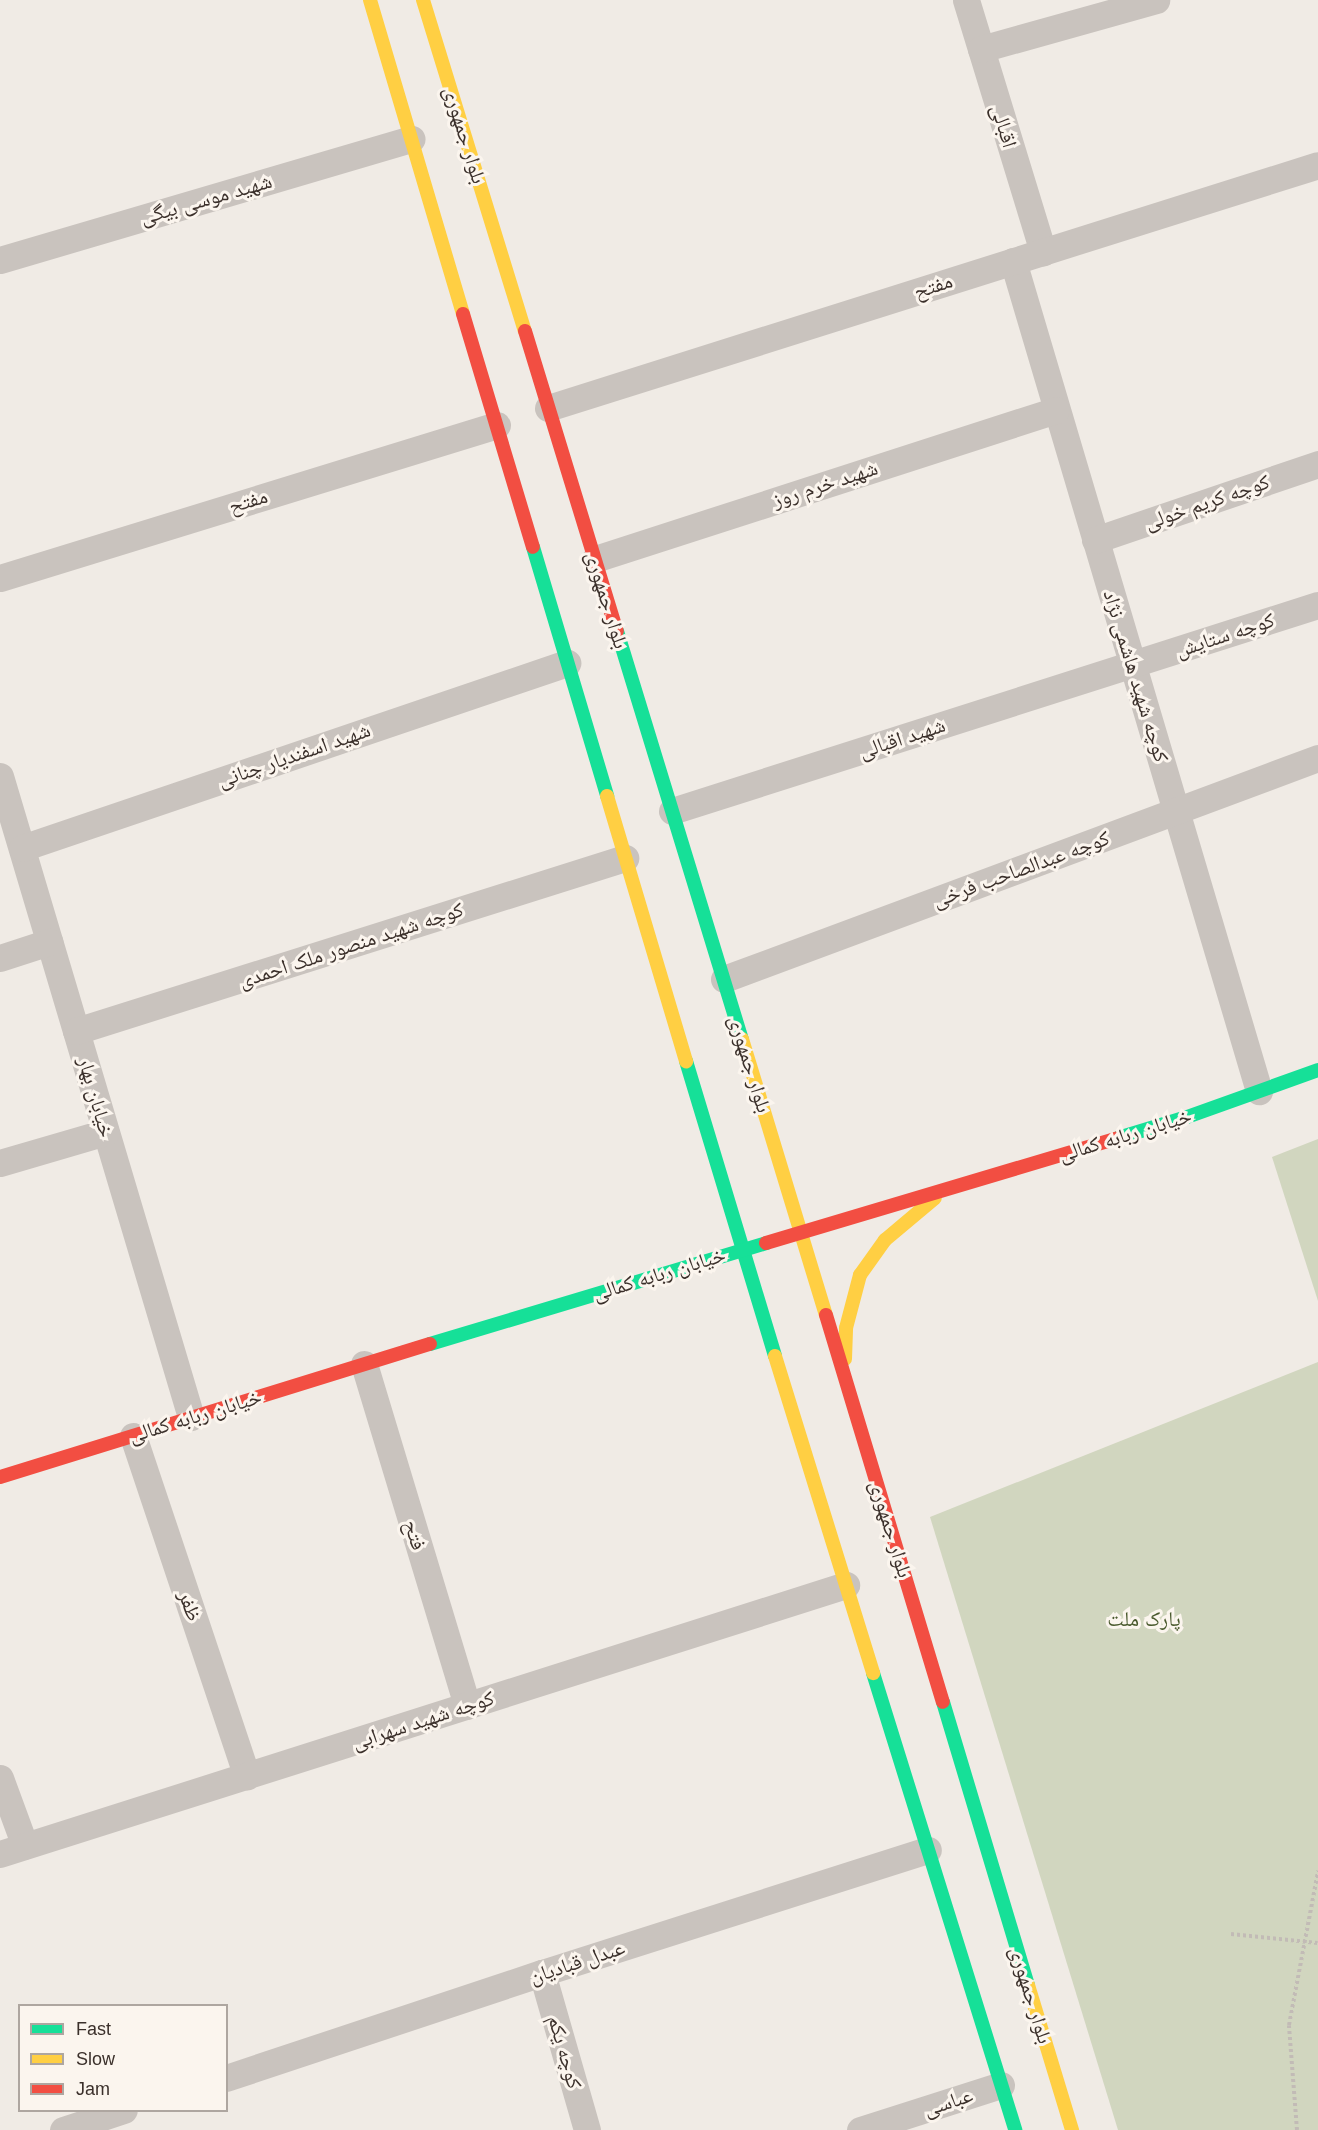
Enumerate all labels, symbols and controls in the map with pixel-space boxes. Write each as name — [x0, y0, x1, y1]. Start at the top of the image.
street label: بلوار جمهوری — [438, 83, 492, 187]
street label: اقبالی — [985, 101, 1023, 151]
street label: شهید موسی بیگی — [137, 168, 275, 230]
street label: مفتح — [910, 268, 956, 304]
street label: شهید خرم روز — [769, 455, 881, 513]
street label: کوچه کریم خولی — [1141, 469, 1273, 535]
street label: مفتح — [226, 483, 270, 519]
street label: بلوار جمهوری — [580, 548, 634, 652]
street label: کوچه شهید هاشمی نژاد — [1098, 587, 1174, 765]
street label: کوچه ستایش — [1172, 607, 1278, 663]
street label: شهید اقبالی — [856, 712, 948, 764]
street label: شهید اسفندیار چنانی — [214, 717, 374, 793]
street label: کوچه عبدالصاحب فرخی — [929, 825, 1113, 913]
street label: کوچه شهید منصور ملک احمدی — [235, 897, 467, 993]
street label: بلوار جمهوری — [723, 1012, 777, 1116]
street label: خیابان بهار — [72, 1054, 120, 1140]
street label: خیابان ربابه کمالی — [1056, 1103, 1194, 1167]
street label: خیابان ربابه کمالی — [590, 1242, 728, 1306]
street label: خیابان ربابه کمالی — [126, 1384, 264, 1448]
street label: بلوار جمهوری — [864, 1477, 918, 1581]
street label: فتح — [399, 1517, 431, 1553]
street label: ظفر — [173, 1587, 207, 1625]
park label: پارک ملت — [1107, 1606, 1181, 1632]
street label: کوچه شهید سهرابی — [349, 1685, 497, 1755]
street label: عبدل قبادیان — [526, 1935, 628, 1989]
street label: بلوار جمهوری — [1004, 1943, 1058, 2047]
legend — [18, 2004, 228, 2112]
street label: کوچه یکم — [543, 2012, 587, 2092]
text: Fast — [76, 2019, 111, 2039]
text: Slow — [76, 2049, 115, 2069]
text: Jam — [76, 2079, 110, 2099]
street label: عباسی — [920, 2082, 976, 2122]

